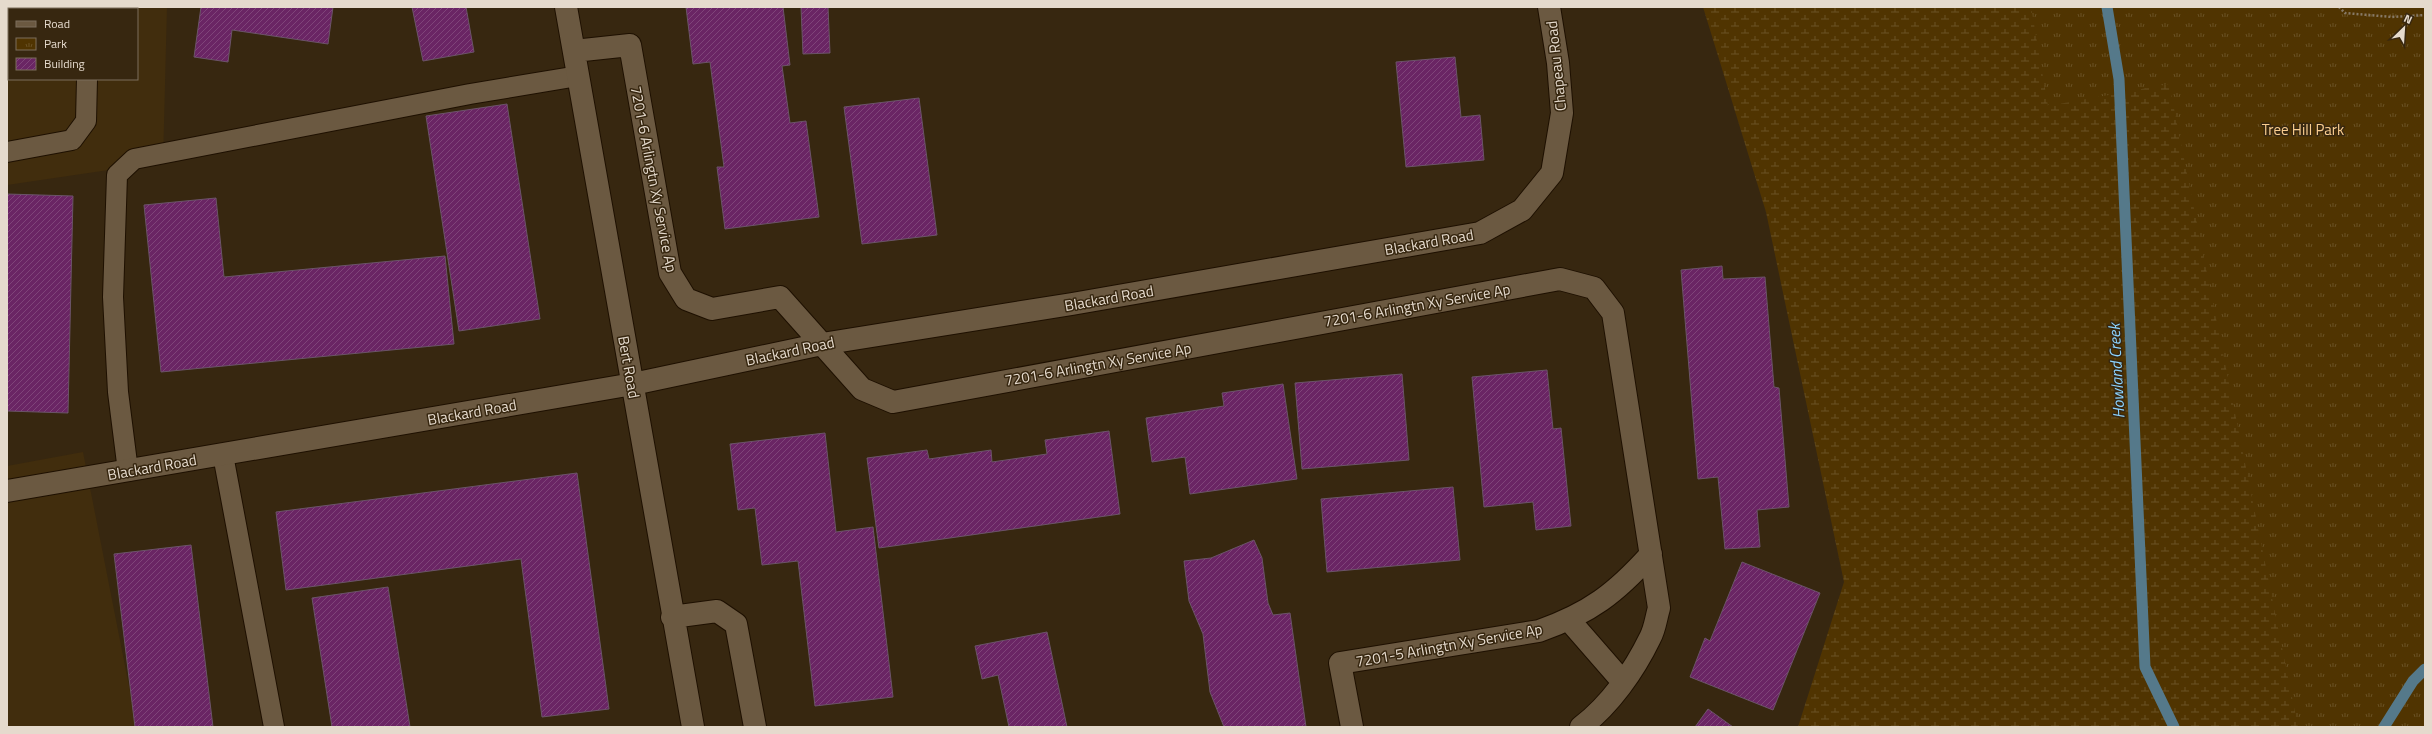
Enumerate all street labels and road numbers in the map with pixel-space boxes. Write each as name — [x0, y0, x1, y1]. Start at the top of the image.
street label: Chapeau Road — [1540, 20, 1572, 112]
street label: 7201-6 Arlingtn Xy Service Ap — [625, 84, 683, 274]
street label: Blackard Road — [1383, 223, 1475, 261]
street label: 7201-6 Arlingtn Xy Service Ap — [1322, 277, 1512, 333]
street label: Blackard Road — [1063, 279, 1155, 317]
street label: Blackard Road — [744, 330, 836, 372]
street label: Bert Road — [612, 334, 646, 400]
street label: 7201-6 Arlingtn Xy Service Ap — [1003, 336, 1193, 392]
street label: Blackard Road — [426, 393, 518, 431]
street label: Blackard Road — [106, 448, 198, 486]
street label: 7201-5 Arlingtn Xy Service Ap — [1354, 617, 1544, 673]

